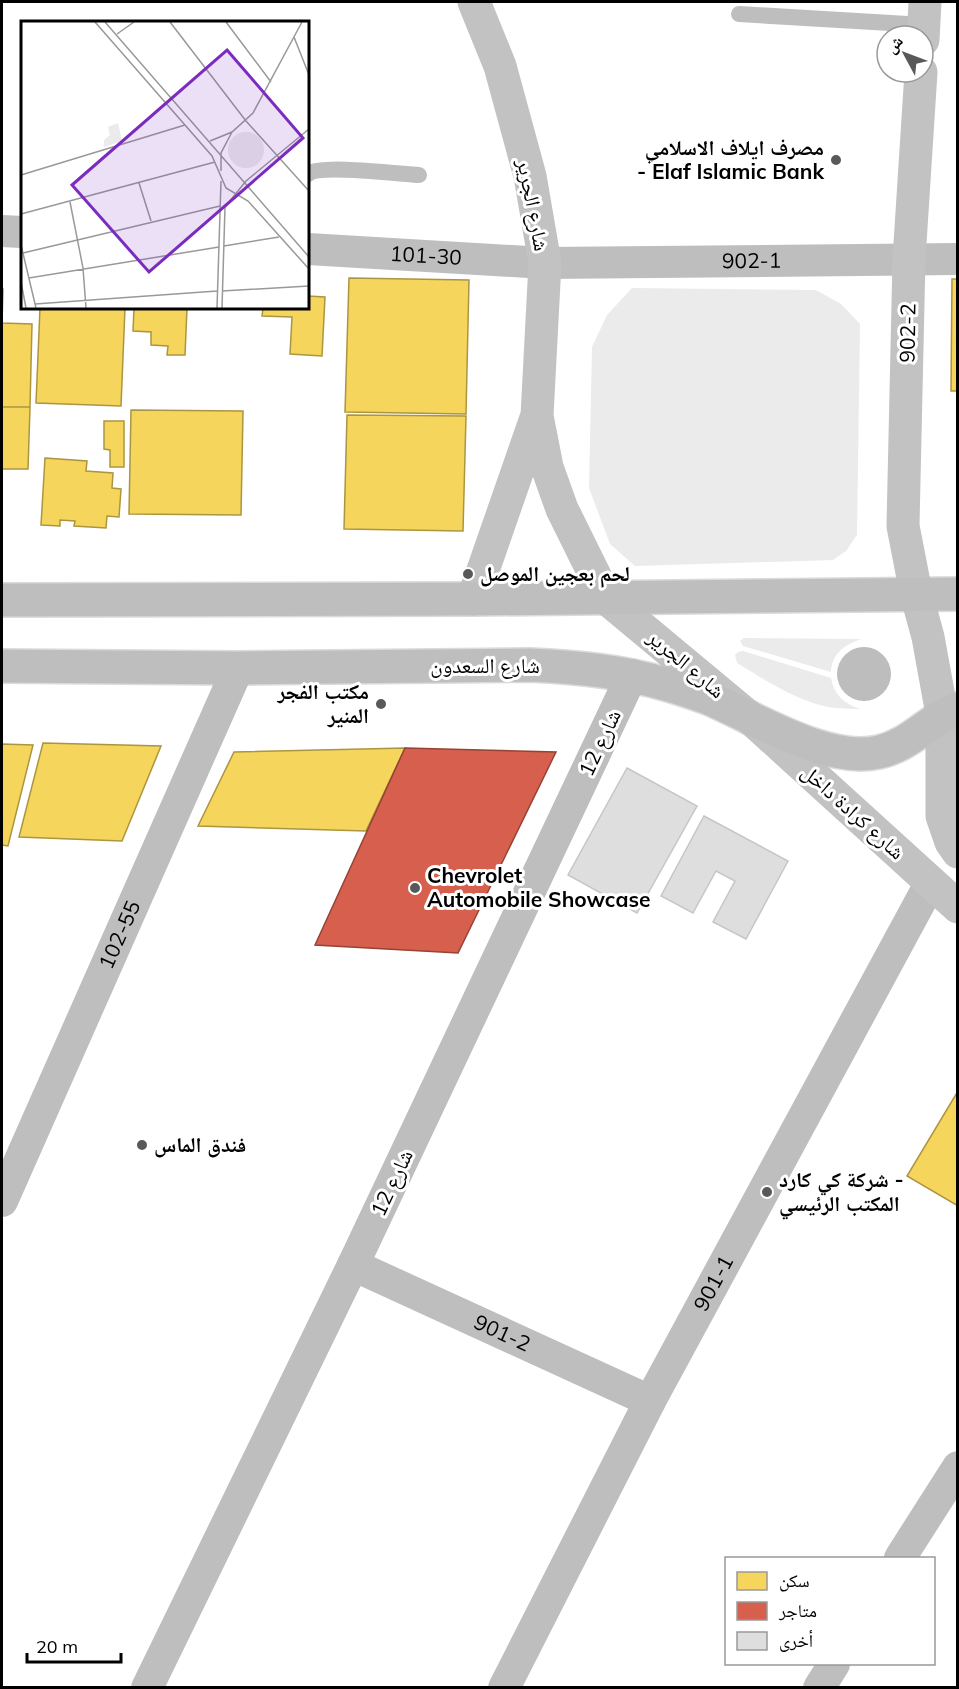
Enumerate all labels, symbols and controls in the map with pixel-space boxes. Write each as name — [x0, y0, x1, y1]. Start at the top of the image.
inset map — [21, 21, 309, 309]
north arrow — [875, 24, 935, 84]
text: ش — [881, 31, 907, 57]
place label: مصرف ايلاف الاسلامي - Elaf Islamic Bank — [637, 134, 824, 184]
marker: مصرف ايلاف الاسلامي - Elaf Islamic Bank — [829, 153, 843, 167]
street label: شارع الجرير — [511, 156, 556, 253]
street label: 101-30 — [389, 240, 463, 270]
street label: 902-1 — [722, 247, 781, 273]
street label: 902-2 — [893, 303, 921, 363]
place label: لحم بعجين الموصل — [480, 560, 630, 588]
marker: لحم بعجين الموصل — [461, 567, 475, 581]
street label: شارع الجرير — [641, 623, 731, 704]
street label: شارع السعدون — [430, 652, 540, 679]
place label: مكتب الفجر المنير — [277, 678, 369, 728]
marker: مكتب الفجر المنير — [374, 697, 388, 711]
street label: شارع 12 — [572, 705, 627, 780]
street label: شارع كرادة داخل — [796, 758, 911, 865]
place label: Chevrolet Automobile Showcase — [427, 862, 650, 912]
marker: Chevrolet Automobile Showcase — [408, 881, 422, 895]
street label: 102-55 — [92, 896, 145, 973]
place label: فندق الماس — [154, 1131, 246, 1158]
marker: فندق الماس — [135, 1138, 149, 1152]
street label: شارع 12 — [364, 1145, 419, 1220]
place label: شركة كي كارد - المكتب الرئيسي — [779, 1166, 904, 1220]
marker: شركة كي كارد - المكتب الرئيسي — [760, 1185, 774, 1199]
street label: 901-1 — [687, 1250, 739, 1315]
street label: 901-2 — [470, 1308, 535, 1357]
legend — [725, 1557, 935, 1665]
text: سكن — [779, 1569, 810, 1592]
text: متاجر — [778, 1599, 817, 1622]
scale bar — [27, 1626, 122, 1664]
text: أخرى — [779, 1629, 813, 1652]
text: 20 m — [36, 1635, 78, 1658]

